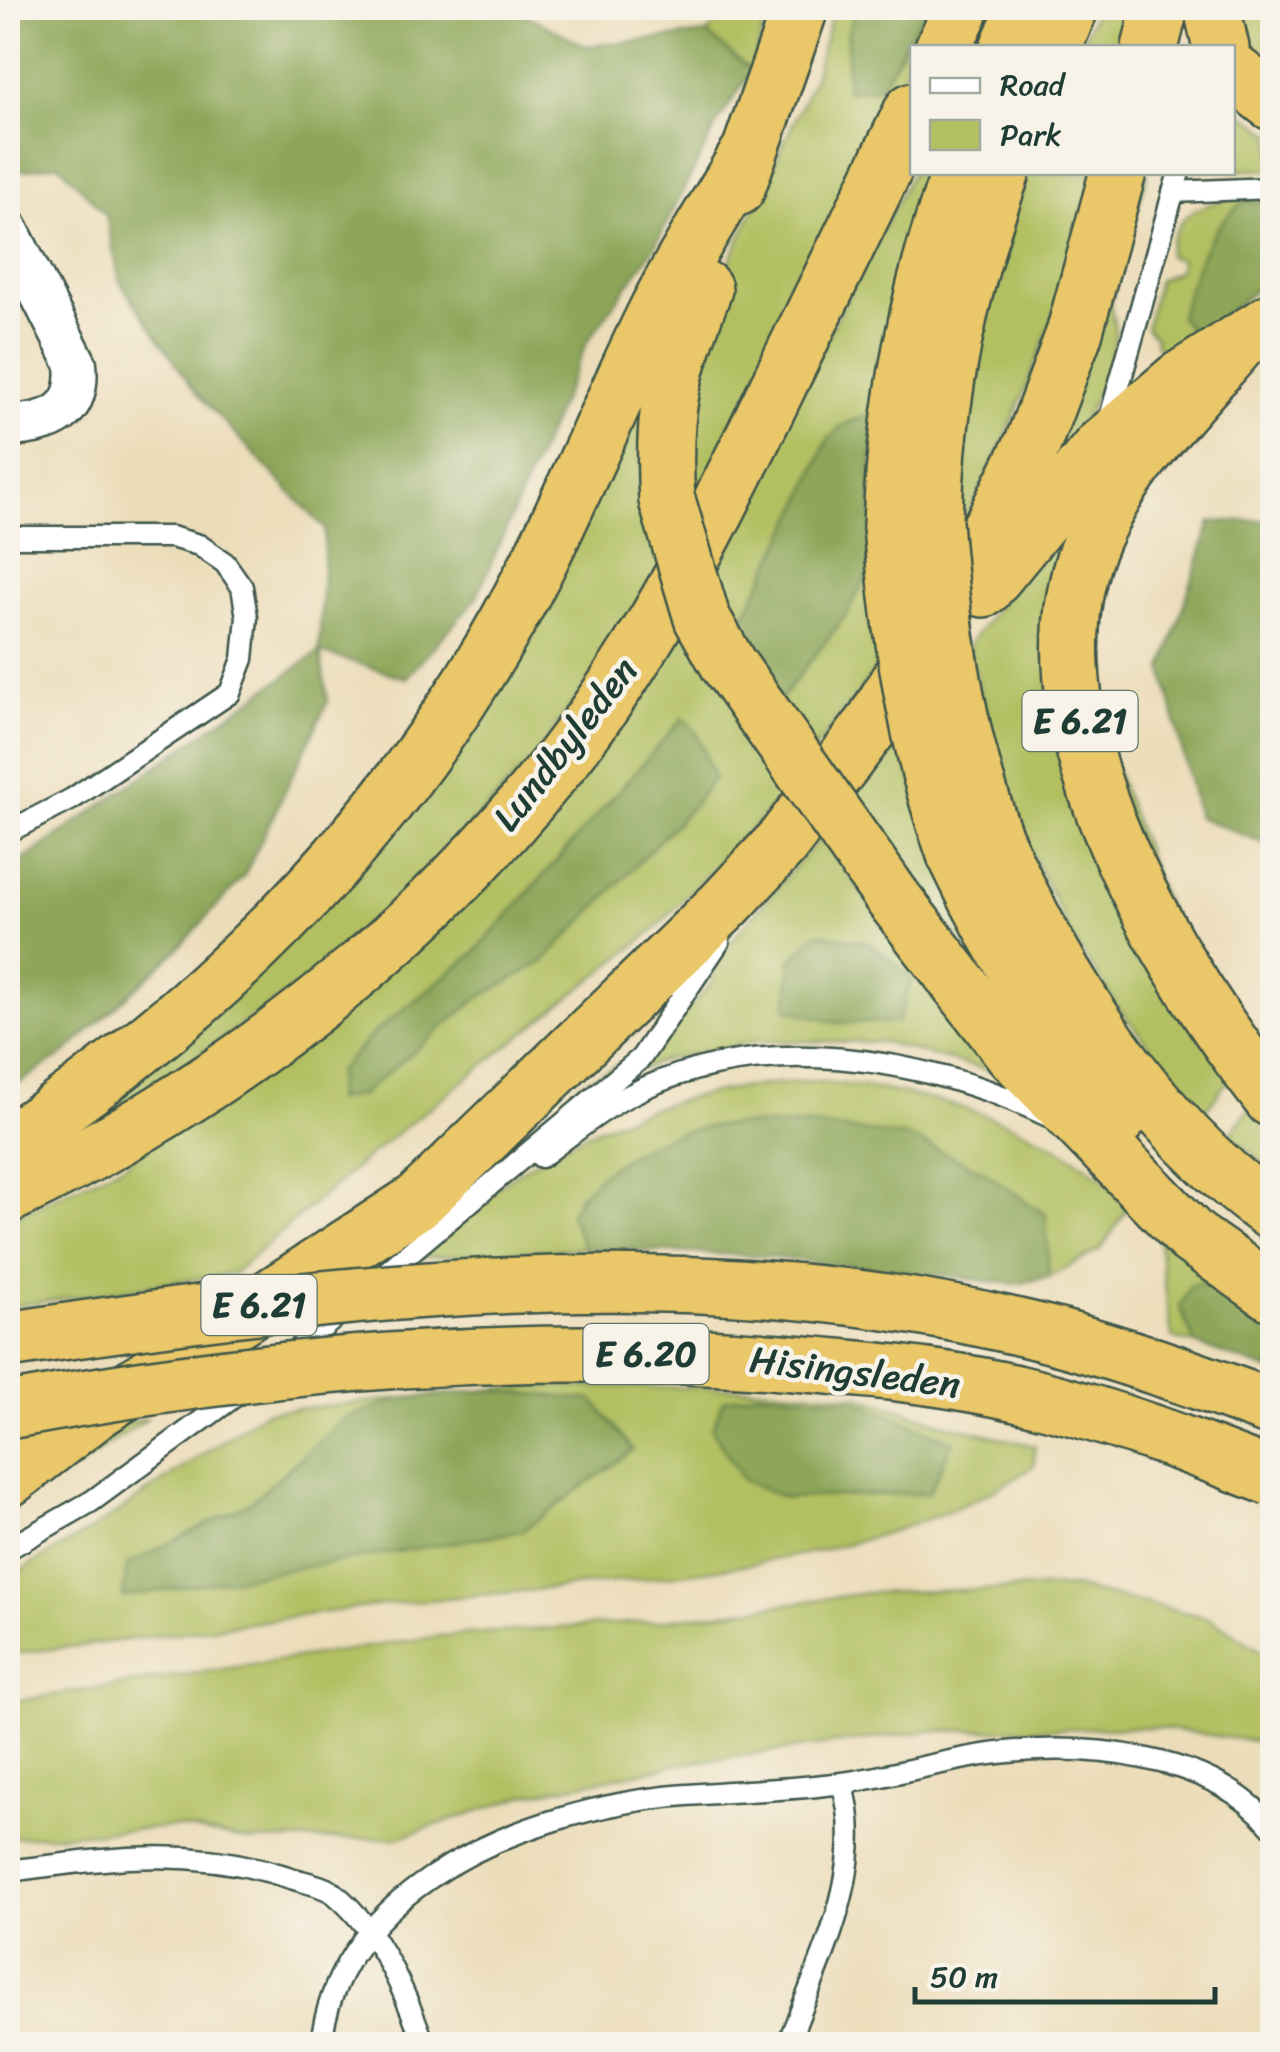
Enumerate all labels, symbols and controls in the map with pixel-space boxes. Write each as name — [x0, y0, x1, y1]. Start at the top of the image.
legend — [910, 45, 1235, 175]
text: Road — [1000, 58, 1067, 112]
text: Park — [1000, 108, 1062, 162]
street label: Lundbyleden — [475, 642, 655, 846]
road number: E 6.21 — [1022, 691, 1138, 751]
road number: E 6.21 — [202, 1275, 316, 1335]
road number: E 6.20 — [584, 1324, 708, 1384]
street label: Hisingsleden — [746, 1326, 964, 1418]
scale bar — [915, 1942, 1215, 2004]
text: 50 m — [930, 1950, 998, 2004]

